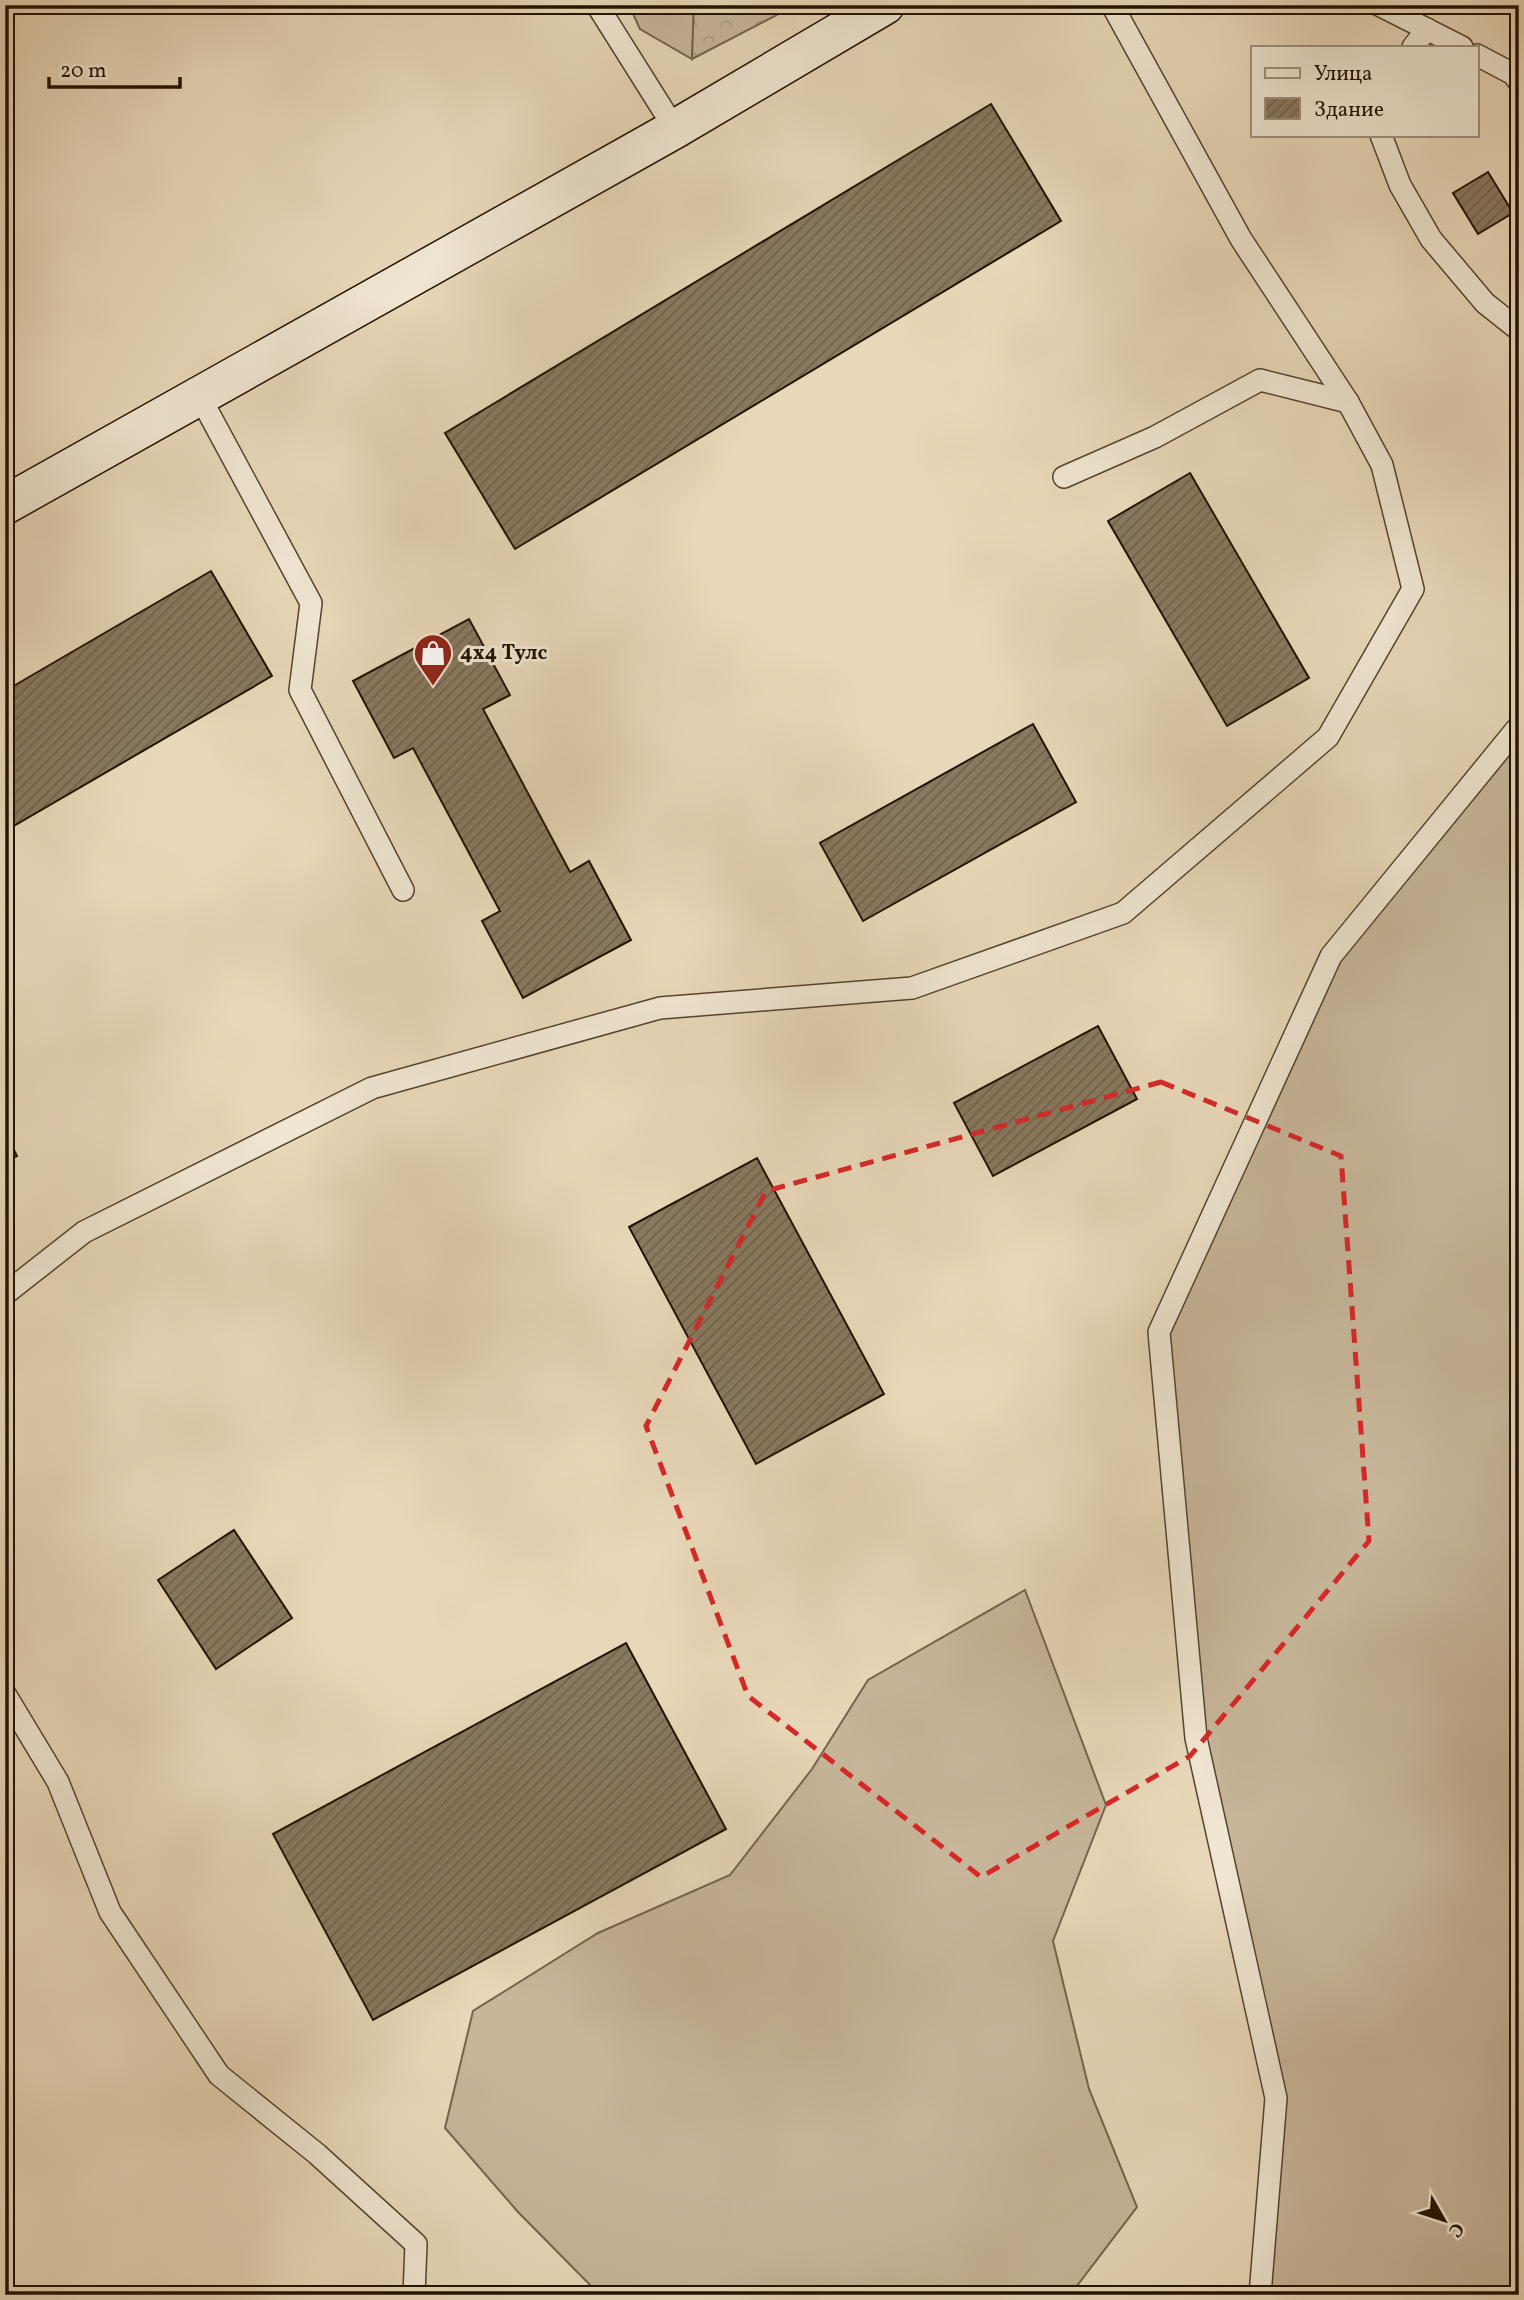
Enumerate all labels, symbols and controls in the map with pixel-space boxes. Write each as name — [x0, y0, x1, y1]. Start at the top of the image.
scale bar — [49, 46, 180, 90]
legend — [1251, 46, 1478, 136]
text: 20 m — [60, 57, 106, 86]
text: Улица — [1314, 60, 1372, 89]
text: Здание — [1314, 96, 1384, 125]
shop icon: 4x4 Тулс — [412, 632, 454, 687]
place label: 4x4 Тулс — [460, 639, 547, 668]
north arrow — [1408, 2184, 1478, 2254]
text: С — [1442, 2217, 1470, 2242]

